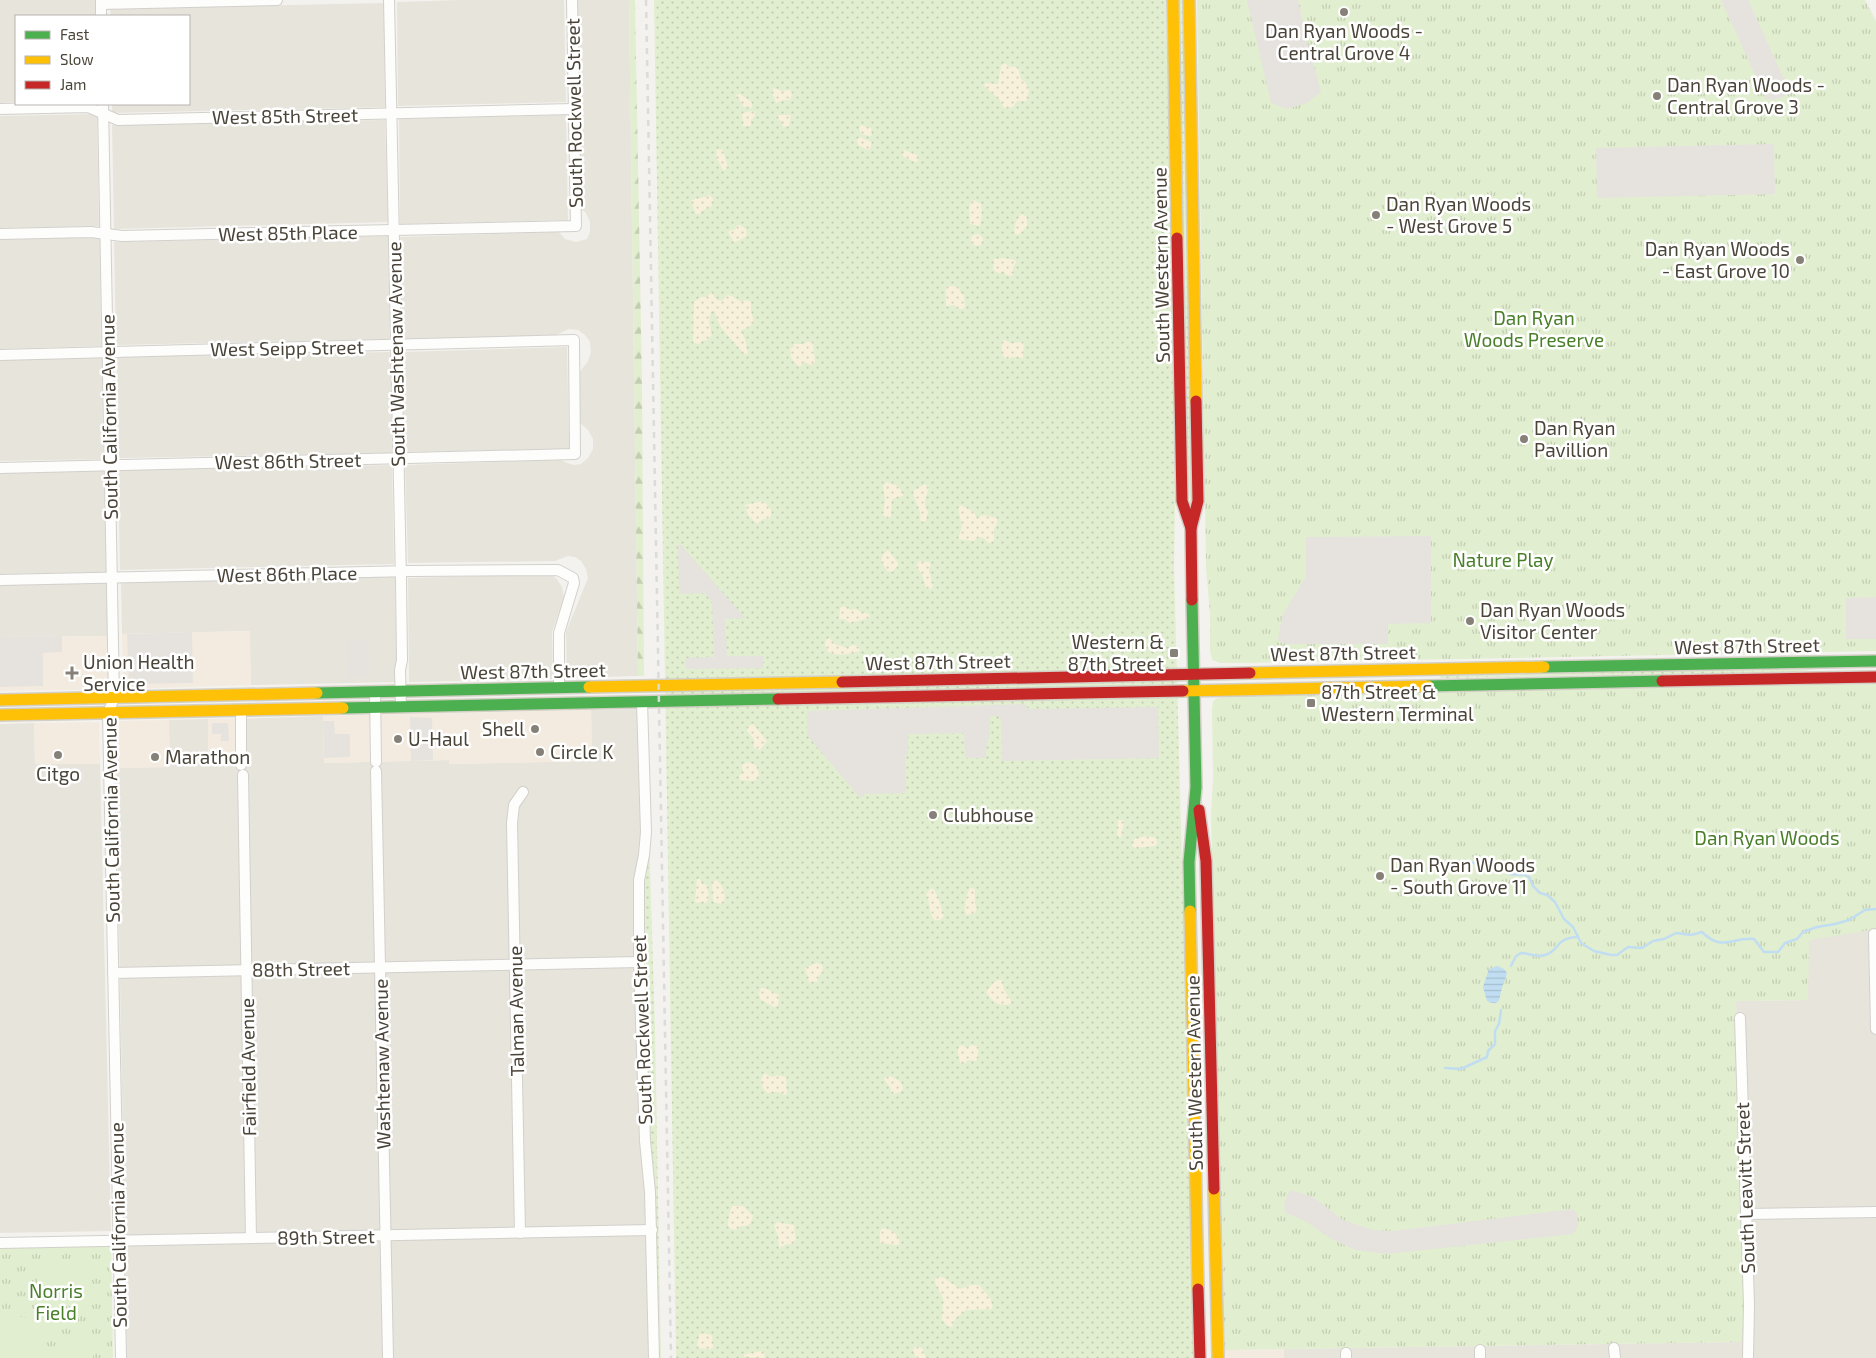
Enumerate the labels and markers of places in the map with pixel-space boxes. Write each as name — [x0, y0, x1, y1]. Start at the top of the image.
marker: Dan Ryan Woods - Central Grove 4 — [1338, 6, 1350, 18]
place label: Dan Ryan Woods - Central Grove 4 — [1265, 19, 1423, 64]
place label: Dan Ryan Woods - Central Grove 3 — [1667, 73, 1825, 118]
marker: Dan Ryan Woods - Central Grove 3 — [1651, 90, 1663, 102]
place label: Dan Ryan Woods - West Grove 5 — [1386, 192, 1531, 237]
marker: Dan Ryan Woods - West Grove 5 — [1370, 209, 1382, 221]
place label: Dan Ryan Woods - East Grove 10 — [1645, 237, 1790, 282]
marker: Dan Ryan Woods - East Grove 10 — [1794, 254, 1806, 266]
place label: Dan Ryan Pavillion — [1534, 416, 1616, 461]
marker: Dan Ryan Pavillion — [1518, 433, 1530, 445]
place label: Dan Ryan Woods Visitor Center — [1480, 598, 1625, 643]
marker: Dan Ryan Woods Visitor Center — [1464, 615, 1476, 627]
place label: Western & 87th Street — [1067, 630, 1164, 675]
marker: Western & 87th Street — [1168, 647, 1180, 659]
place label: Union Health Service — [83, 650, 195, 695]
marker: Union Health Service — [65, 666, 79, 680]
place label: 87th Street & Western Terminal — [1321, 680, 1474, 725]
marker: 87th Street & Western Terminal — [1305, 697, 1317, 709]
place label: Shell — [482, 717, 525, 740]
marker: Shell — [529, 723, 541, 735]
place label: U-Haul — [408, 727, 469, 750]
marker: U-Haul — [392, 733, 404, 745]
place label: Circle K — [550, 740, 614, 763]
place label: Marathon — [165, 745, 250, 768]
marker: Circle K — [534, 746, 546, 758]
marker: Citgo — [52, 749, 64, 761]
marker: Marathon — [149, 751, 161, 763]
place label: Citgo — [36, 762, 80, 785]
place label: Clubhouse — [943, 803, 1034, 826]
marker: Clubhouse — [927, 809, 939, 821]
place label: Dan Ryan Woods - South Grove 11 — [1390, 853, 1535, 898]
marker: Dan Ryan Woods - South Grove 11 — [1374, 870, 1386, 882]

